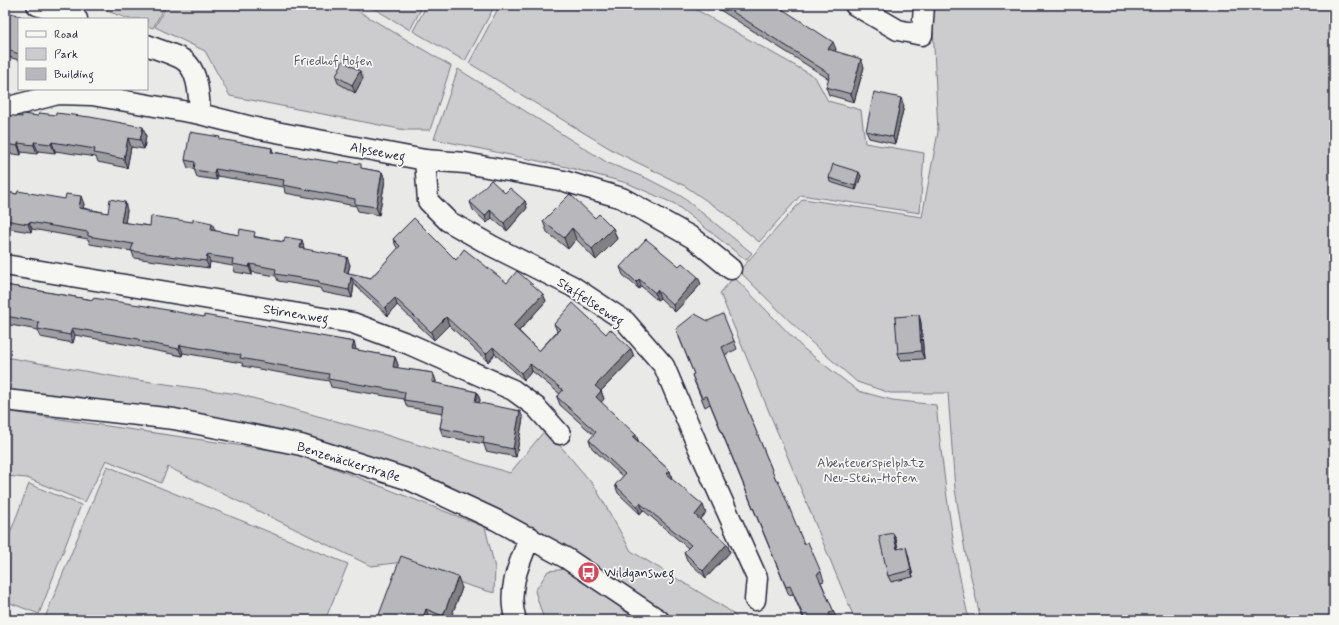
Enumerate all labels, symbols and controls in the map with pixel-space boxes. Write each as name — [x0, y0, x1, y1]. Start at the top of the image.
legend — [18, 18, 148, 90]
text: Road — [54, 27, 78, 43]
text: Park — [54, 47, 78, 63]
park label: Friedhof Hofen — [294, 53, 372, 70]
text: Building — [54, 67, 94, 84]
street label: Alpseeweg — [348, 139, 407, 168]
street label: Staffelseeweg — [552, 274, 627, 332]
street label: Stirnenweg — [262, 301, 330, 330]
street label: Benzenäckerstraße — [295, 439, 402, 486]
park label: Abenteuerspielplatz Neu-Stein-Hofen — [817, 455, 925, 487]
bus stop icon: Wildgansweg — [576, 559, 602, 585]
place label: Wildgansweg — [604, 565, 674, 584]

